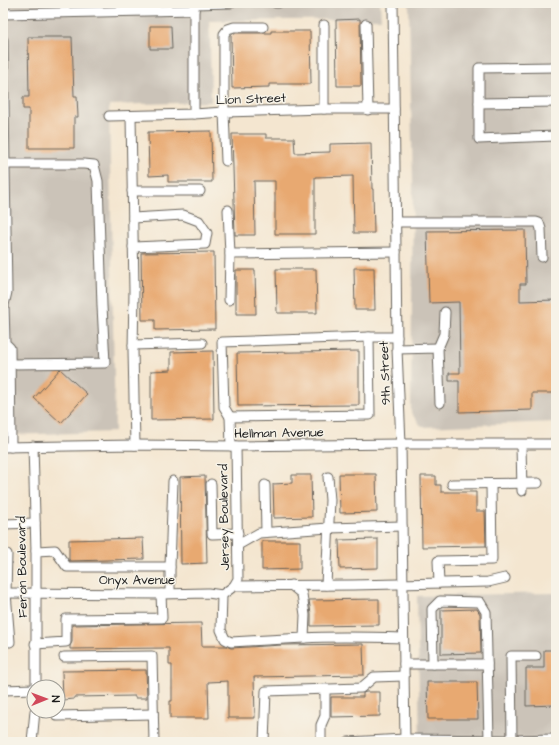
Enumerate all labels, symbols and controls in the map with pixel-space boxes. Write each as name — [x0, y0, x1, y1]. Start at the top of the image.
street label: Lion Street — [216, 89, 287, 109]
street label: 9th Street — [375, 340, 395, 405]
street label: Hellman Avenue — [234, 423, 324, 443]
street label: Jersey Boulevard — [214, 463, 235, 570]
street label: Feron Boulevard — [12, 516, 32, 618]
street label: Onyx Avenue — [99, 571, 175, 590]
north arrow — [26, 679, 66, 719]
text: N — [48, 695, 63, 703]

